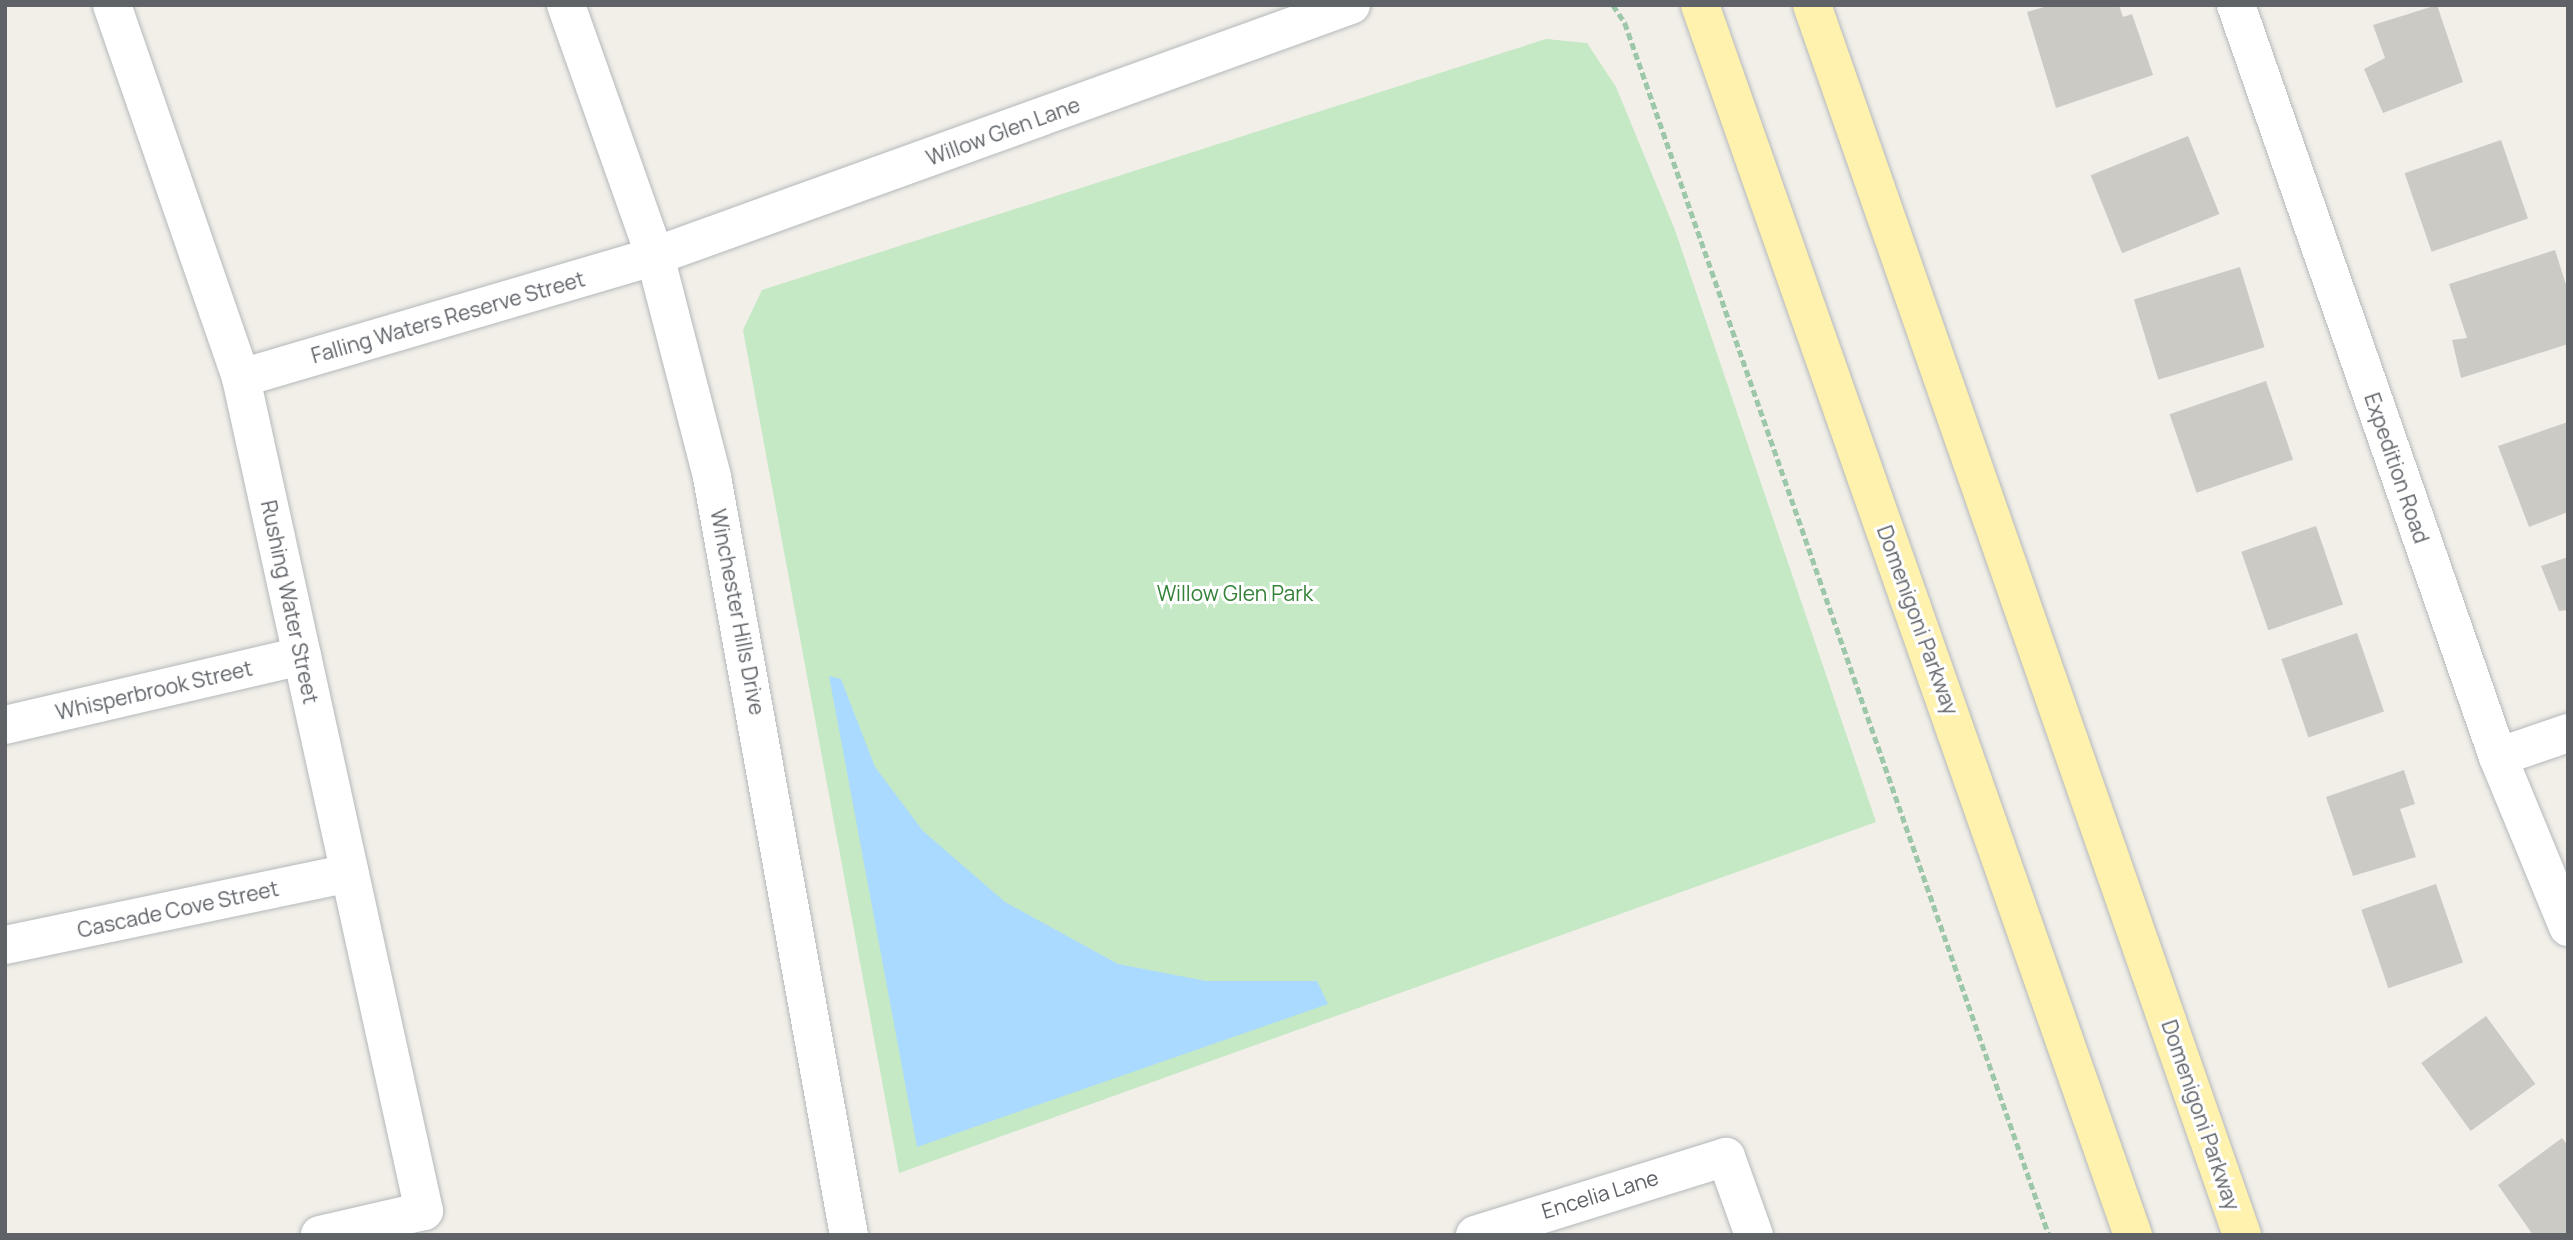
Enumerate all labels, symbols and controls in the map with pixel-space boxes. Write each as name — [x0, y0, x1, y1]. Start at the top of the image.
street label: Willow Glen Lane — [923, 92, 1083, 170]
street label: Falling Waters Reserve Street — [308, 266, 588, 368]
street label: Expedition Road — [2359, 390, 2435, 546]
street label: Rushing Water Street — [256, 498, 324, 706]
street label: Winchester Hills Drive — [706, 507, 770, 717]
street label: Domenigoni Parkway — [1872, 522, 1964, 718]
park label: Willow Glen Park — [1157, 580, 1313, 606]
street label: Whisperbrook Street — [53, 655, 255, 725]
street label: Cascade Cove Street — [75, 875, 281, 943]
street label: Domenigoni Parkway — [2157, 1017, 2245, 1213]
street label: Encelia Lane — [1539, 1164, 1661, 1224]

